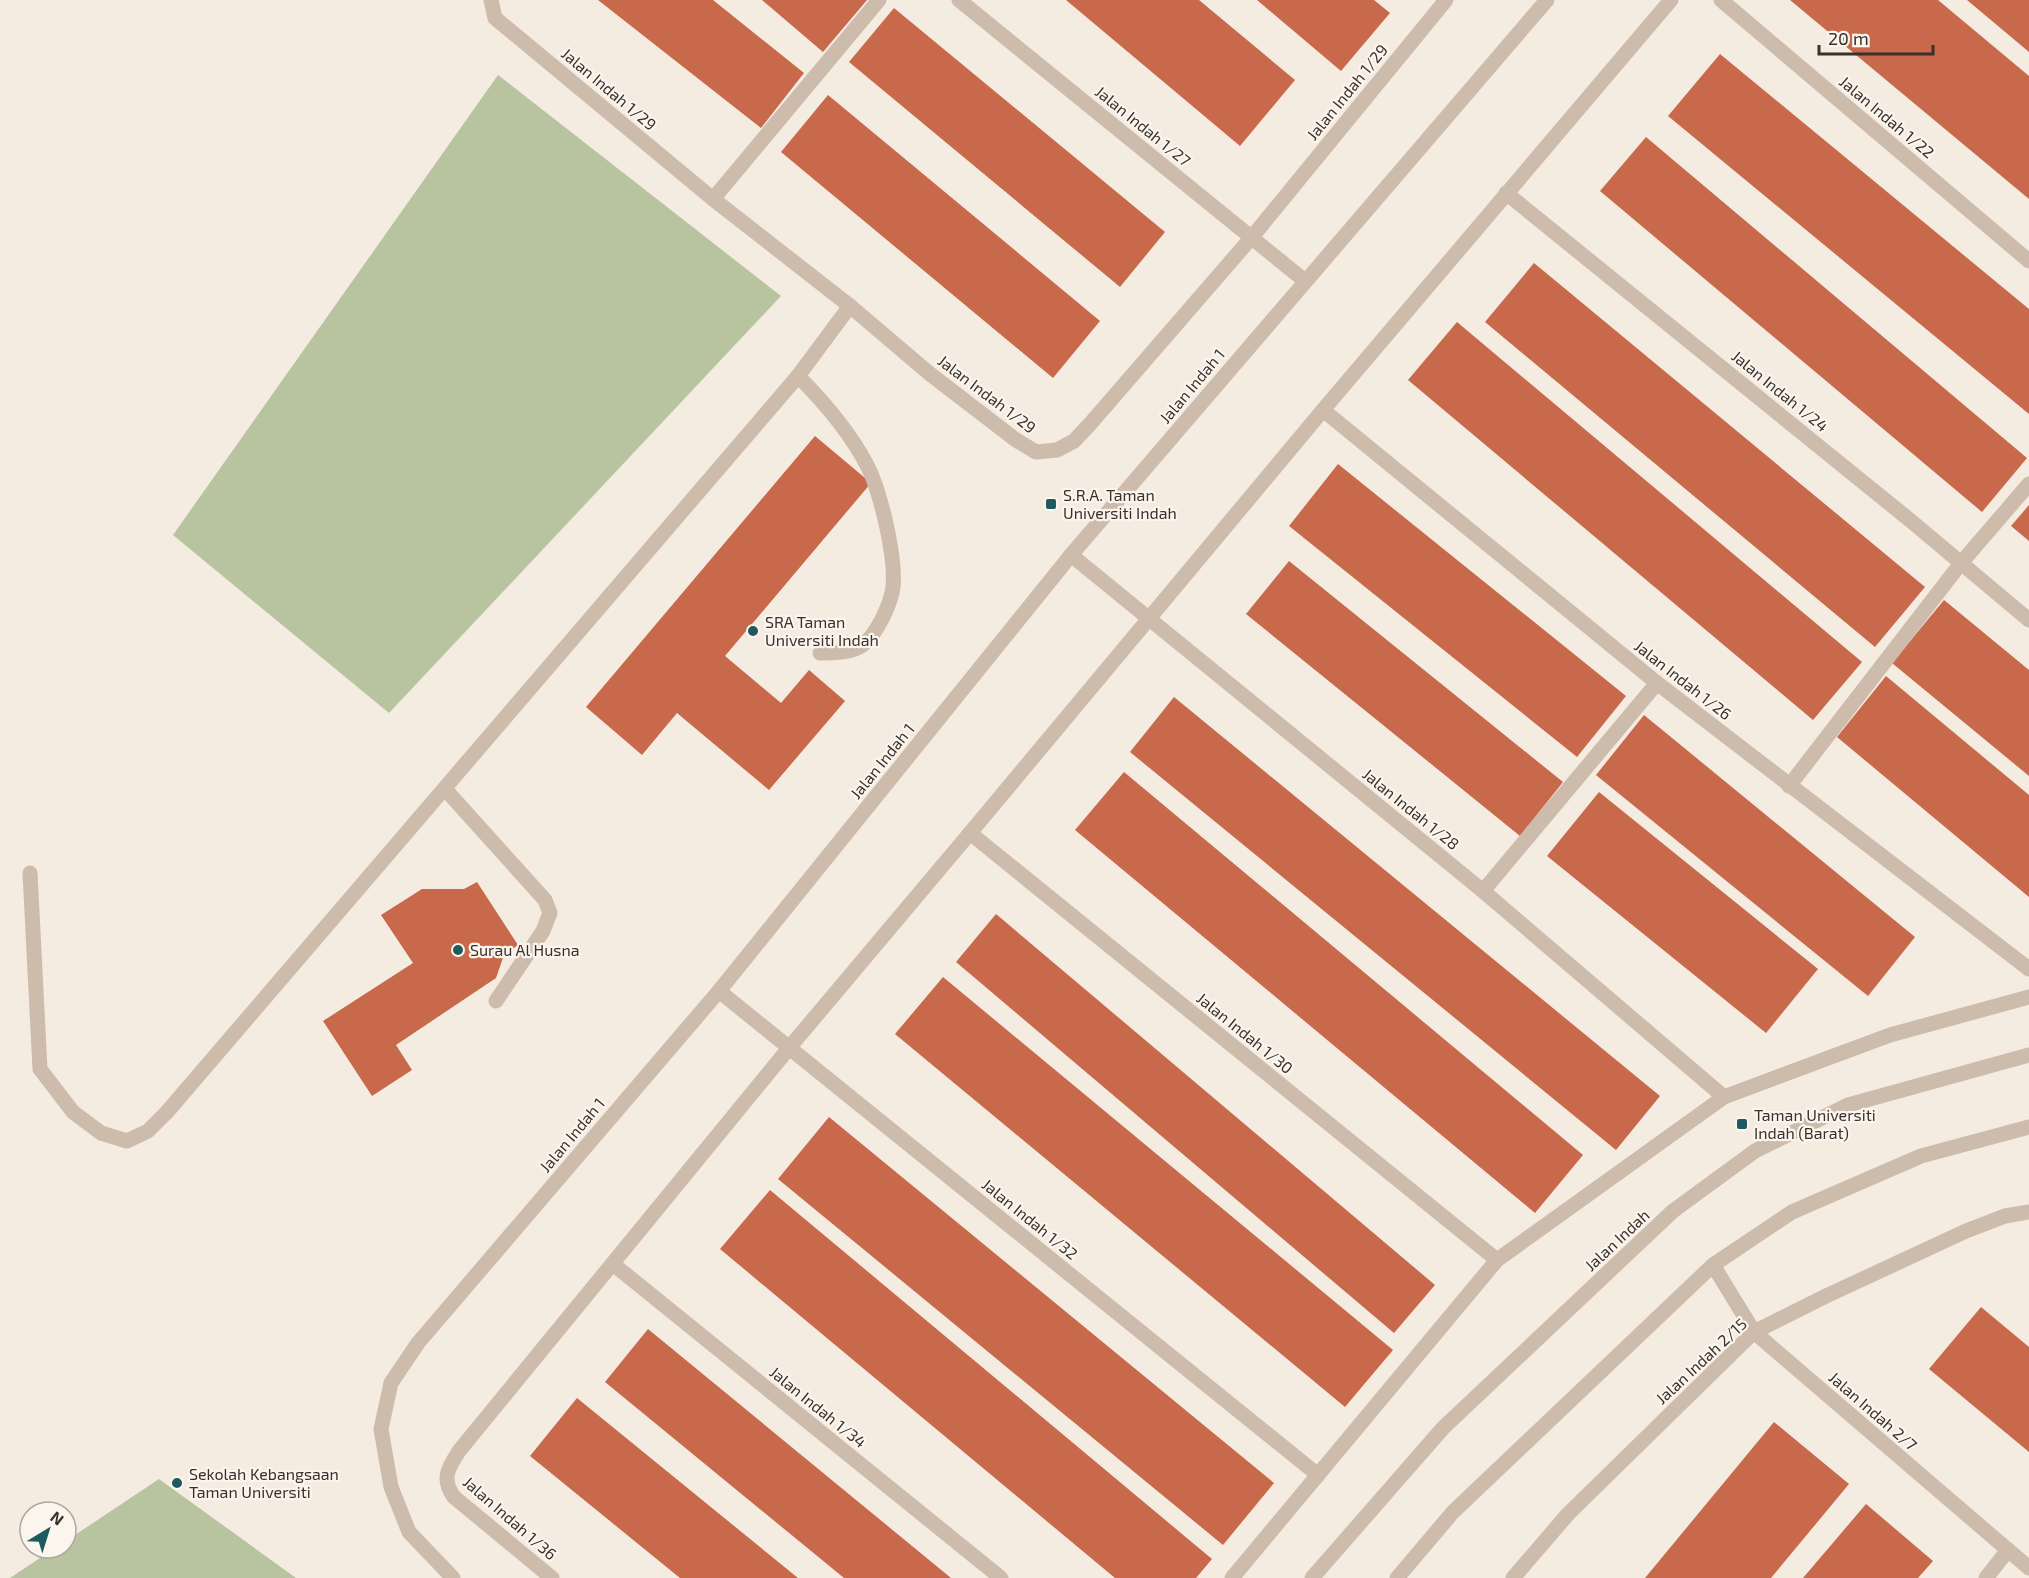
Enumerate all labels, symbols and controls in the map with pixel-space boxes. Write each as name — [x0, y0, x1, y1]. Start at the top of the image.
scale bar — [1819, 18, 1933, 56]
text: 20 m — [1828, 27, 1869, 49]
street label: Jalan Indah 1/29 — [1302, 40, 1391, 143]
street label: Jalan Indah 1/29 — [558, 44, 661, 134]
street label: Jalan Indah 1/22 — [1836, 72, 1938, 162]
street label: Jalan Indah 1/27 — [1092, 81, 1195, 170]
street label: Jalan Indah 1 — [1155, 345, 1228, 427]
street label: Jalan Indah 1/24 — [1728, 346, 1832, 435]
street label: Jalan Indah 1/29 — [935, 351, 1040, 437]
place label: S.R.A. Taman Universiti Indah — [1063, 485, 1177, 522]
marker: S.R.A. Taman Universiti Indah — [1044, 497, 1058, 511]
place label: SRA Taman Universiti Indah — [765, 612, 879, 649]
marker: SRA Taman Universiti Indah — [746, 624, 760, 638]
street label: Jalan Indah 1/26 — [1631, 636, 1736, 723]
street label: Jalan Indah 1 — [846, 719, 918, 802]
street label: Jalan Indah 1/28 — [1359, 764, 1463, 853]
place label: Surau Al Husna — [470, 940, 580, 959]
marker: Surau Al Husna — [451, 943, 465, 957]
street label: Jalan Indah 1/30 — [1193, 988, 1297, 1077]
street label: Jalan Indah 1 — [535, 1094, 608, 1176]
place label: Taman Universiti Indah (Barat) — [1754, 1105, 1876, 1142]
marker: Taman Universiti Indah (Barat) — [1735, 1117, 1749, 1131]
street label: Jalan Indah 1/32 — [979, 1174, 1082, 1263]
street label: Jalan Indah — [1580, 1205, 1653, 1274]
street label: Jalan Indah 2/15 — [1651, 1314, 1750, 1408]
street label: Jalan Indah 1/34 — [766, 1362, 870, 1451]
street label: Jalan Indah 2/7 — [1825, 1367, 1921, 1454]
place label: Sekolah Kebangsaan Taman Universiti — [189, 1464, 339, 1501]
street label: Jalan Indah 1/36 — [460, 1472, 561, 1563]
marker: Sekolah Kebangsaan Taman Universiti — [170, 1476, 184, 1490]
north arrow — [18, 1500, 78, 1560]
text: N — [47, 1507, 68, 1529]

